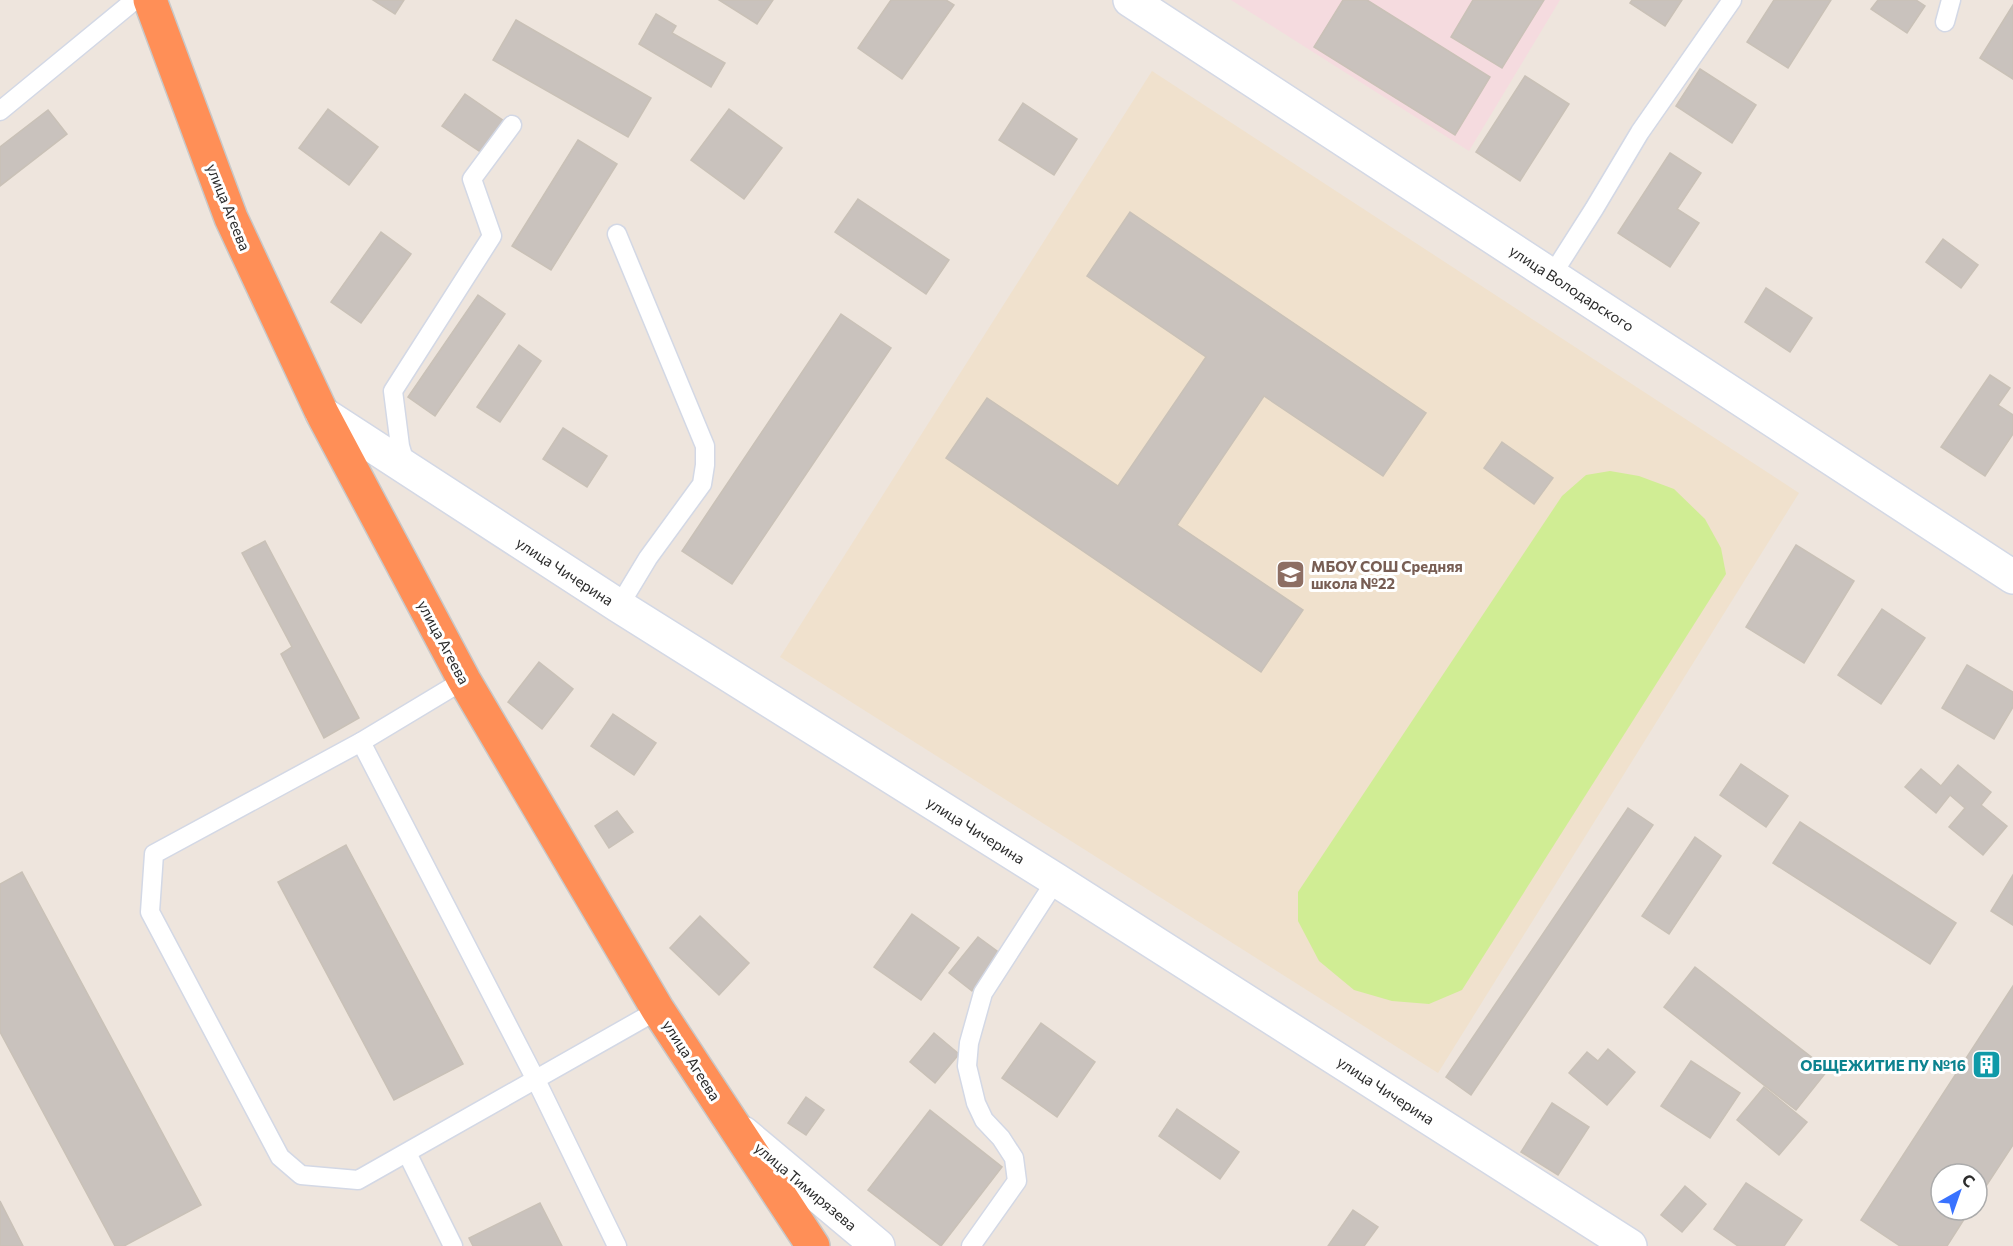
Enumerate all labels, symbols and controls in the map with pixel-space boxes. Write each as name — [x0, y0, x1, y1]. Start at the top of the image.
street label: улица Агеева — [203, 161, 255, 253]
street label: улица Володарского — [1506, 241, 1638, 335]
street label: улица Чичерина — [513, 533, 617, 609]
place label: МБОУ СОШ Средняя школа №22 — [1311, 557, 1463, 592]
school or university icon: МБОУ СОШ Средняя школа №22 — [1274, 559, 1306, 591]
street label: улица Агеева — [414, 597, 474, 687]
street label: улица Чичерина — [924, 793, 1028, 867]
street label: улица Агеева — [659, 1016, 725, 1104]
building icon: ОБЩЕЖИТИЕ ПУ №16 — [1971, 1049, 2003, 1081]
street label: улица Чичерина — [1334, 1052, 1438, 1128]
place label: ОБЩЕЖИТИЕ ПУ №16 — [1800, 1056, 1966, 1074]
street label: улица Тимирязева — [751, 1138, 861, 1234]
north arrow — [1929, 1162, 1989, 1222]
text: С — [1959, 1169, 1979, 1191]

